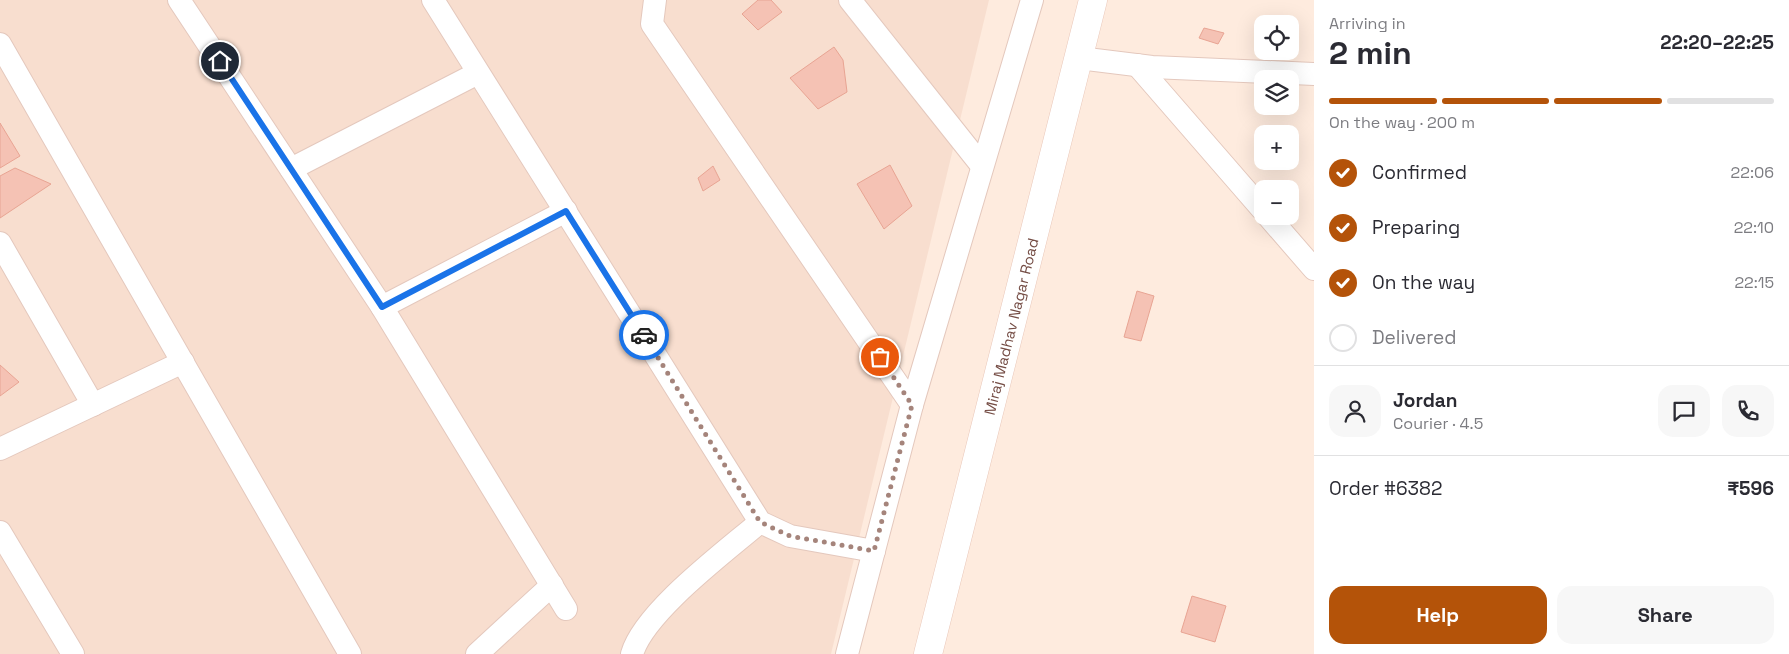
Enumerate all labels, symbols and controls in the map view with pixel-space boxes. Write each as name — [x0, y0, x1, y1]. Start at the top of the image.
text: Arriving in — [1329, 13, 1406, 34]
map controls — [1254, 15, 1299, 225]
button: locate — [1254, 15, 1299, 60]
text: 22:20–22:25 — [1660, 30, 1774, 55]
text: 2 min — [1329, 33, 1412, 73]
pin — [199, 40, 241, 82]
icon: home — [206, 47, 234, 75]
button: layers — [1254, 70, 1299, 115]
text: On the way · 200 m — [1329, 112, 1475, 133]
button: + — [1254, 125, 1299, 170]
icon: check — [1329, 159, 1357, 187]
text: Confirmed — [1372, 160, 1467, 185]
text: 22:06 — [1731, 162, 1774, 183]
button: − — [1254, 180, 1299, 225]
icon: check — [1329, 214, 1357, 242]
text: Preparing — [1372, 215, 1460, 240]
text: 22:10 — [1734, 217, 1774, 238]
street label: Miraj Madhav Nagar Road — [979, 236, 1042, 417]
icon: check — [1329, 269, 1357, 297]
text: On the way — [1372, 270, 1475, 295]
text: 22:15 — [1734, 272, 1774, 293]
courier — [619, 310, 669, 360]
icon: car — [630, 321, 658, 349]
text: Delivered — [1372, 325, 1457, 350]
pin — [859, 336, 901, 378]
icon: bag — [866, 343, 894, 371]
button: person — [1329, 385, 1381, 437]
button: chat — [1658, 385, 1710, 437]
button: phone — [1722, 385, 1774, 437]
text: Jordan — [1393, 388, 1458, 413]
text: Courier · 4.5 — [1393, 413, 1483, 434]
text: Order #6382 — [1329, 476, 1442, 501]
text: ₹596 — [1727, 476, 1774, 501]
button: Help — [1329, 586, 1547, 644]
button: Share — [1557, 586, 1774, 644]

